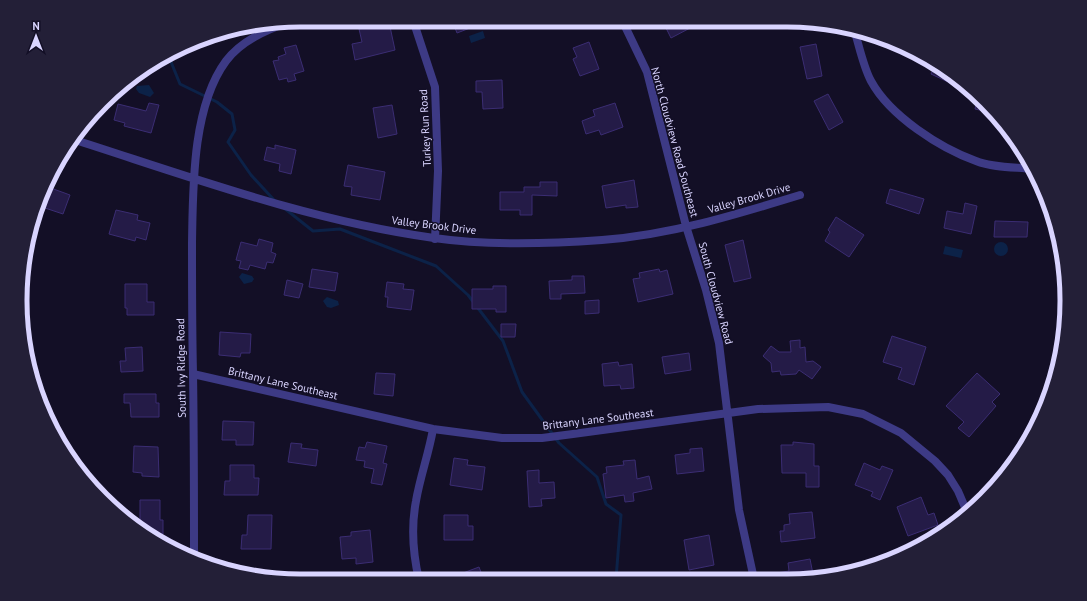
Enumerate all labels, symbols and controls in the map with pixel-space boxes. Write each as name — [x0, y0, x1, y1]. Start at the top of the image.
north arrow — [16, 16, 56, 56]
text: N — [32, 19, 40, 33]
street label: North Cloudview Road Southeast — [648, 65, 702, 219]
street label: Turkey Run Road — [416, 89, 434, 167]
street label: Valley Brook Drive — [705, 179, 792, 217]
street label: Valley Brook Drive — [390, 213, 477, 237]
street label: South Cloudview Road — [696, 240, 736, 346]
street label: South Ivy Ridge Road — [173, 318, 189, 418]
street label: Brittany Lane Southeast — [227, 364, 339, 402]
street label: Brittany Lane Southeast — [542, 405, 655, 433]

